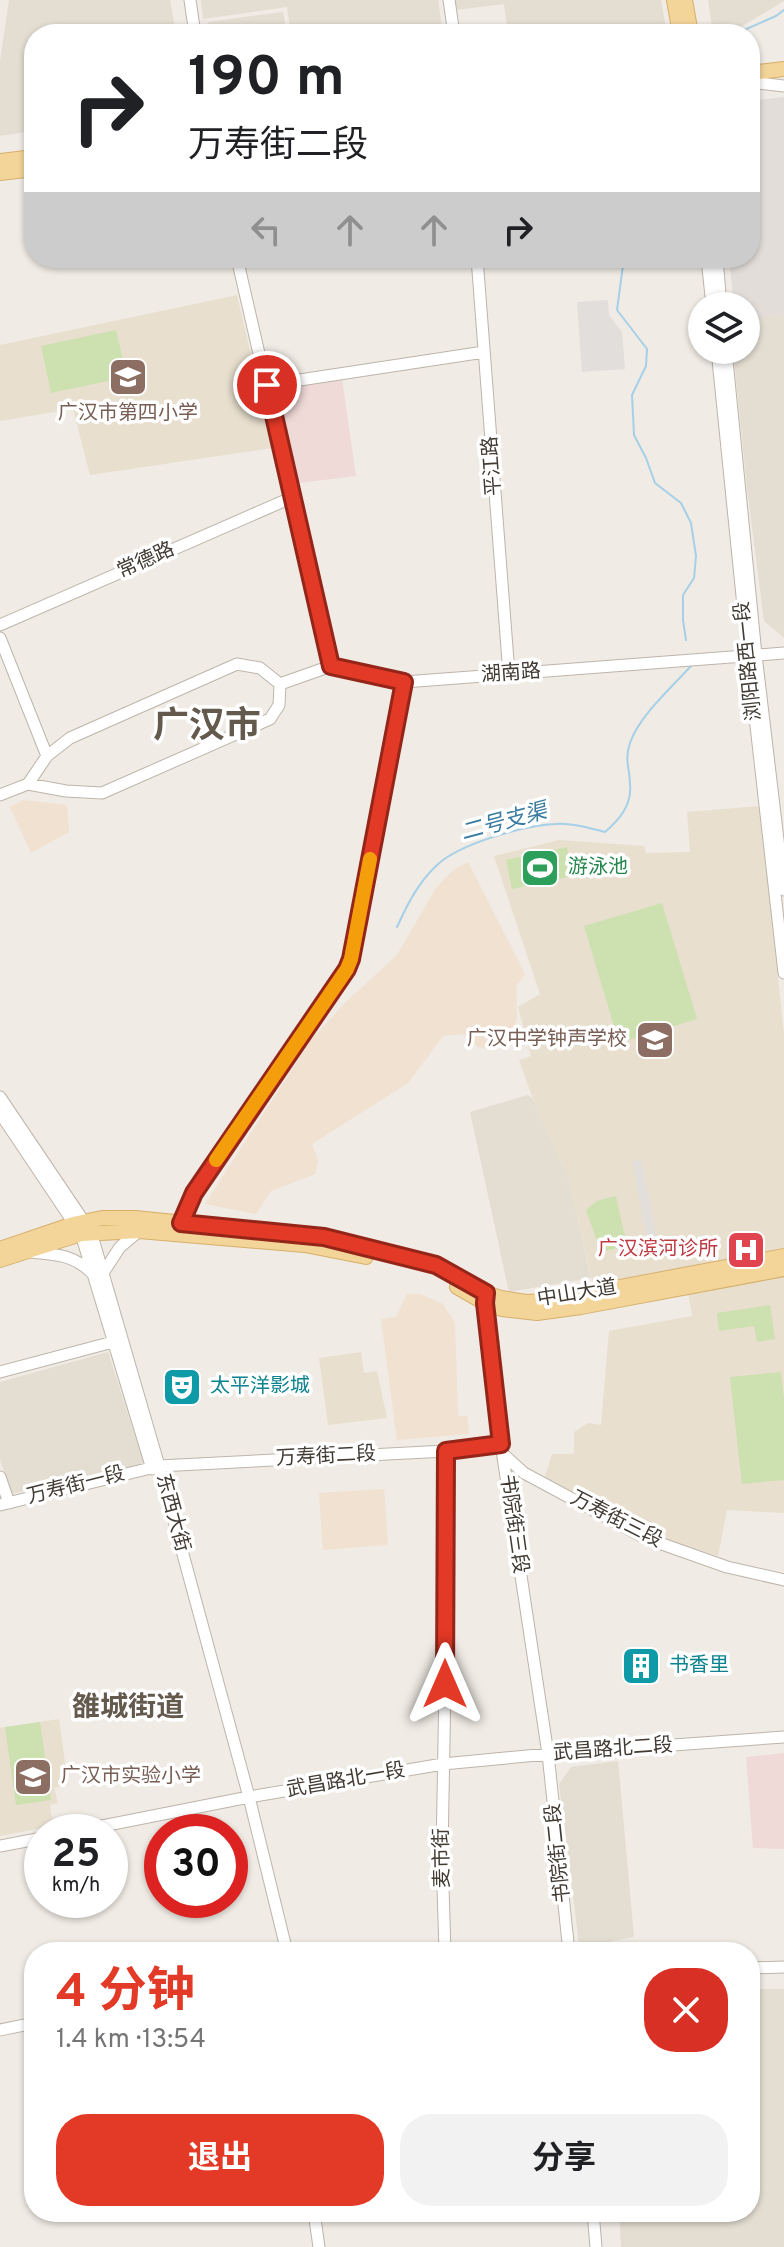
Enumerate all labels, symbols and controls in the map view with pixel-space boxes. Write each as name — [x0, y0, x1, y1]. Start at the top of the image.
text: 190 m — [188, 45, 345, 115]
icon: right — [56, 56, 160, 160]
text: 万寿街二段 — [188, 124, 368, 170]
icon: left — [244, 208, 288, 252]
icon: ahead — [328, 208, 372, 252]
icon: ahead — [412, 208, 456, 252]
icon: right — [496, 208, 540, 252]
map controls — [688, 292, 760, 364]
button: layers — [688, 292, 760, 364]
pin — [233, 351, 301, 419]
school or university icon: 广汉市第四小学 — [107, 356, 149, 398]
icon: arrive — [245, 363, 289, 407]
place label: 广汉市第四小学 — [58, 401, 198, 427]
street label: 平江路 — [478, 435, 508, 497]
street label: 常德路 — [113, 537, 179, 585]
street label: 浏阳路西一段 — [730, 600, 768, 722]
street label: 湖南路 — [480, 659, 542, 689]
district label: 广汉市 — [153, 705, 261, 751]
water label: 二号支渠 — [458, 798, 553, 847]
sports icon: 游泳池 — [519, 847, 561, 889]
place label: 游泳池 — [568, 855, 628, 881]
school or university icon: 广汉中学钟声学校 — [634, 1019, 676, 1061]
place label: 广汉中学钟声学校 — [467, 1027, 627, 1053]
hospital icon: 广汉滨河诊所 — [725, 1229, 767, 1271]
place label: 广汉滨河诊所 — [598, 1237, 718, 1263]
street label: 中山大道 — [535, 1275, 619, 1313]
theatre icon: 太平洋影城 — [161, 1366, 203, 1408]
place label: 太平洋影城 — [210, 1374, 310, 1400]
street label: 万寿街二段 — [275, 1441, 377, 1473]
street label: 万寿街一段 — [24, 1461, 128, 1511]
street label: 东西大街 — [149, 1471, 195, 1555]
street label: 书院街三段 — [493, 1473, 533, 1575]
street label: 万寿街三段 — [566, 1486, 666, 1554]
position arrow — [403, 1642, 487, 1726]
building icon: 书香里 — [620, 1645, 662, 1687]
place label: 书香里 — [669, 1653, 729, 1679]
district label: 雒城街道 — [72, 1691, 184, 1727]
street label: 武昌路北二段 — [552, 1733, 674, 1767]
school or university icon: 广汉市实验小学 — [12, 1756, 54, 1798]
street label: 武昌路北一段 — [285, 1758, 407, 1804]
place label: 广汉市实验小学 — [61, 1764, 201, 1790]
street label: 书院街二段 — [541, 1802, 577, 1904]
speed limit sign: 30 — [144, 1814, 248, 1918]
street label: 麦市街 — [429, 1828, 457, 1888]
text: 25 — [52, 1831, 100, 1881]
text: km/h — [52, 1873, 100, 1899]
text: 4 分钟 — [56, 1964, 195, 2024]
button: close — [644, 1968, 728, 2052]
text: 1.4 km · 13:54 — [56, 2024, 206, 2057]
button: 退出 — [56, 2114, 384, 2206]
button: 分享 — [400, 2114, 728, 2206]

